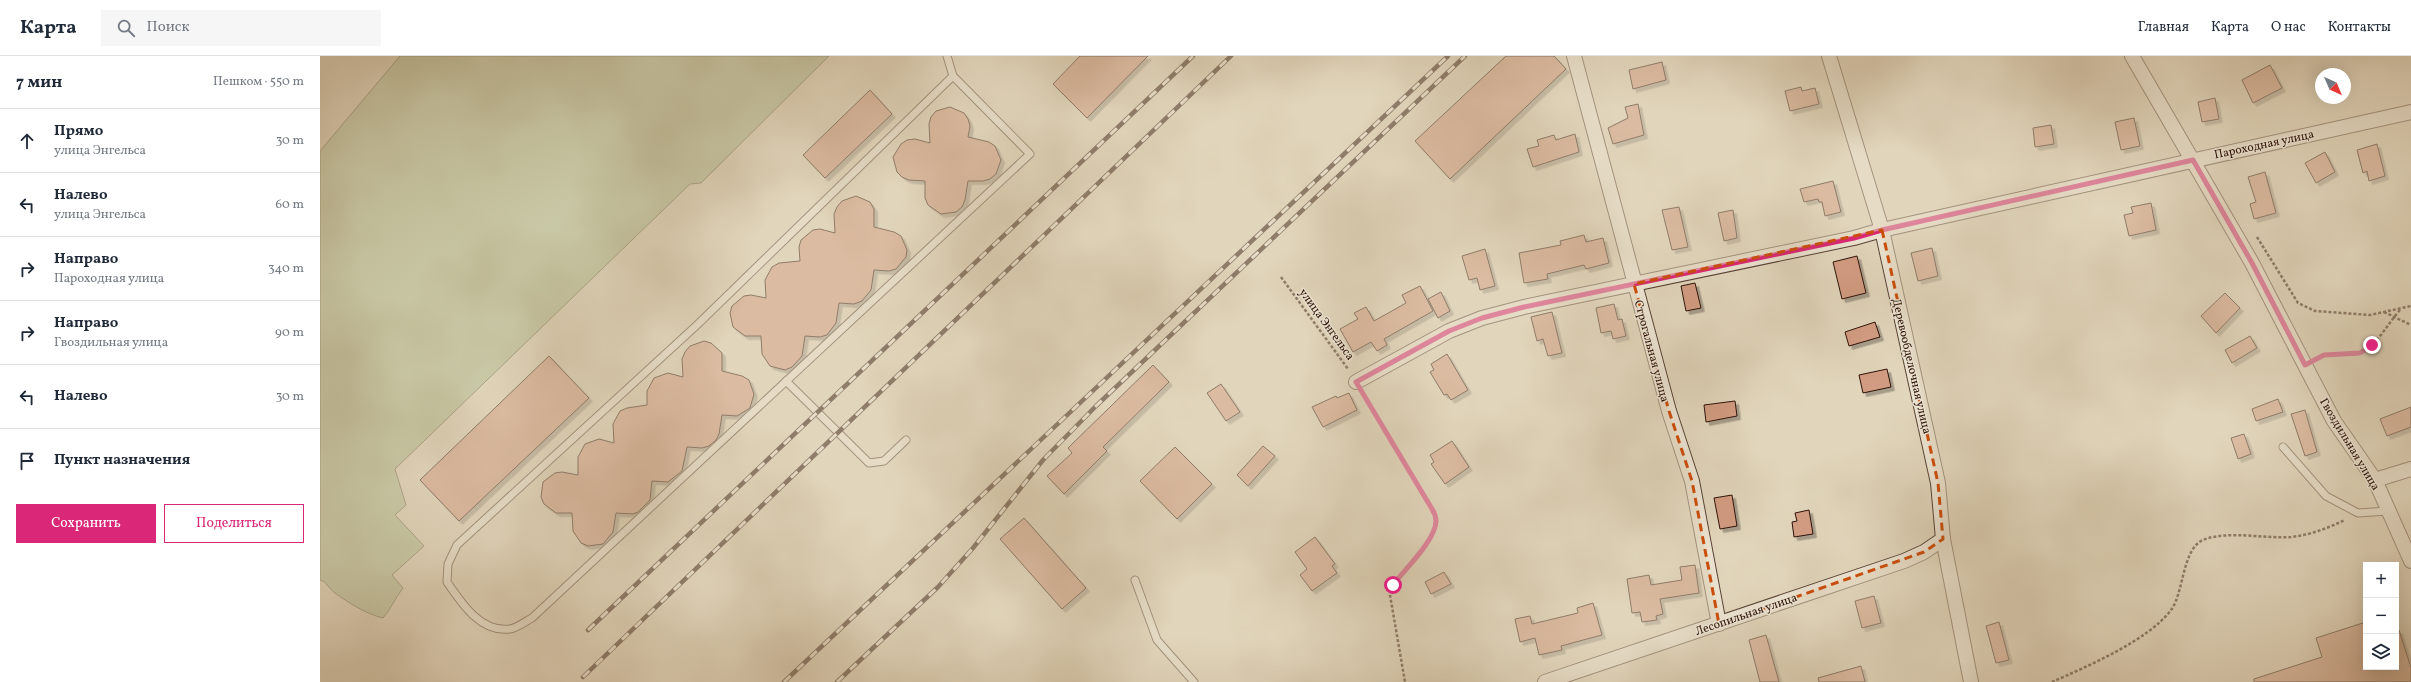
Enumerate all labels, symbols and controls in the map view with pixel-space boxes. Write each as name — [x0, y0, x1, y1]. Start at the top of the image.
search box — [101, 10, 381, 46]
text: Карта — [20, 15, 77, 41]
icon: search — [115, 17, 137, 39]
text: Поиск — [147, 17, 190, 38]
text: Главная — [2138, 18, 2189, 37]
text: Карта — [2211, 18, 2249, 37]
text: О нас — [2271, 18, 2306, 37]
text: Контакты — [2328, 18, 2391, 37]
north arrow — [2315, 68, 2351, 104]
text: 7 мин — [16, 71, 62, 94]
text: Пешком · 550 m — [213, 73, 304, 91]
text: Прямо — [54, 121, 103, 142]
street label: Пароходная улица — [2213, 127, 2316, 163]
icon: ahead — [16, 130, 38, 152]
text: 30 m — [276, 132, 304, 150]
text: улица Энгельса — [54, 142, 146, 160]
text: Налево — [54, 185, 108, 206]
icon: left — [16, 194, 38, 216]
text: 60 m — [276, 196, 304, 214]
text: улица Энгельса — [54, 206, 146, 224]
text: Направо — [54, 249, 118, 270]
icon: right — [16, 258, 38, 280]
text: 340 m — [268, 260, 304, 278]
text: Пароходная улица — [54, 270, 164, 288]
street label: улица Энгельса — [1295, 285, 1358, 364]
street label: Деревообделочная улица — [1888, 297, 1934, 436]
street label: Строгальная улица — [1630, 298, 1672, 404]
text: Направо — [54, 313, 118, 334]
icon: right — [16, 322, 38, 344]
text: 90 m — [275, 324, 304, 342]
text: Гвоздильная улица — [54, 334, 168, 352]
route end — [2363, 336, 2381, 354]
icon: left — [16, 386, 38, 408]
text: Налево — [54, 386, 108, 407]
text: 30 m — [276, 388, 304, 406]
street label: Гвоздильная улица — [2315, 395, 2383, 494]
icon: arrive — [16, 450, 38, 472]
text: Пункт назначения — [54, 450, 190, 471]
button: Сохранить — [16, 504, 156, 543]
button: Поделиться — [164, 504, 304, 543]
map controls — [2363, 562, 2399, 670]
button: + — [2363, 562, 2399, 598]
route start — [1384, 576, 1402, 594]
street label: Лесопильная улица — [1693, 590, 1800, 640]
button: − — [2363, 598, 2399, 634]
button: layers — [2363, 634, 2399, 670]

